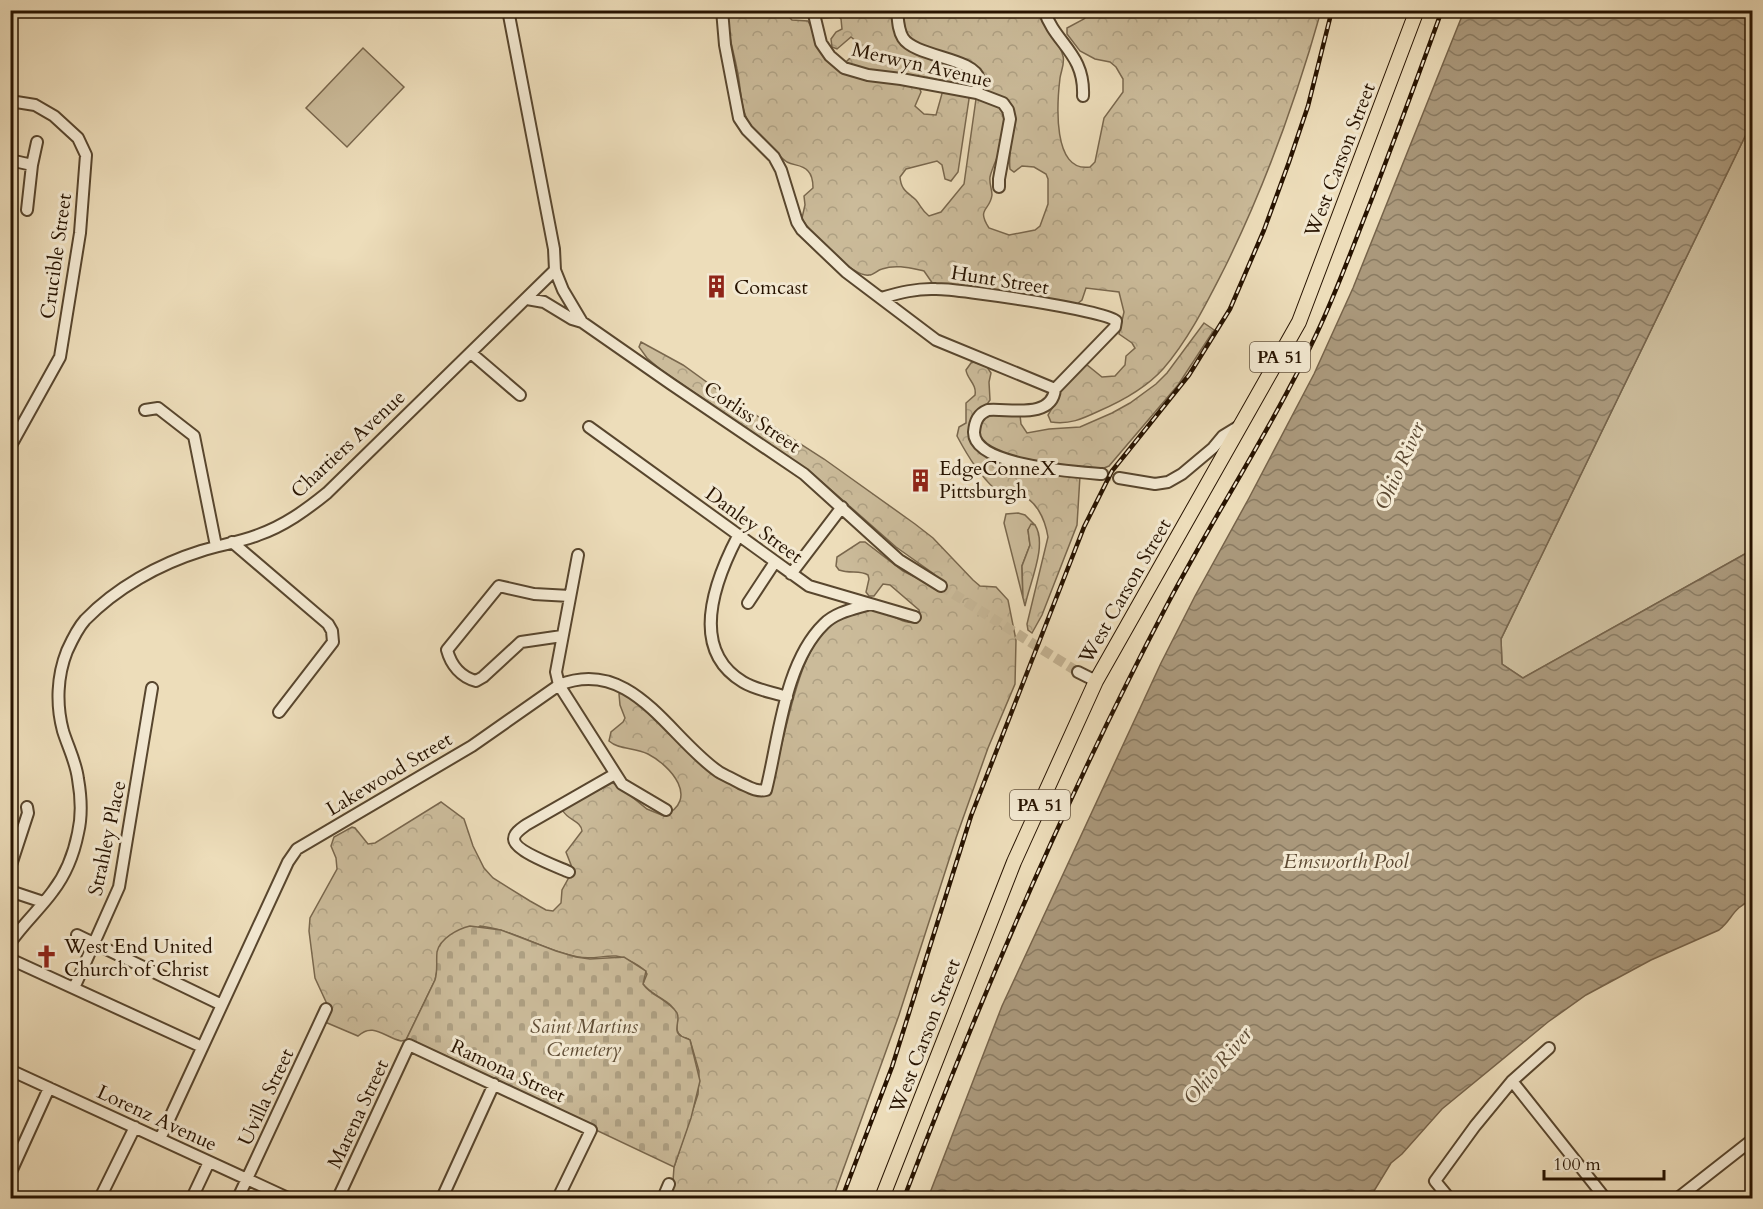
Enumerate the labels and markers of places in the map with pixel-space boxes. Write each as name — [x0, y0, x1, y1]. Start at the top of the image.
building icon: Comcast — [703, 274, 729, 300]
place label: Comcast — [734, 274, 808, 301]
place label: EdgeConneX Pittsburgh — [939, 455, 1056, 505]
building icon: EdgeConneX Pittsburgh — [908, 467, 934, 493]
place label: West End United Church of Christ — [63, 933, 213, 983]
church icon: West End United Church of Christ — [33, 944, 59, 970]

